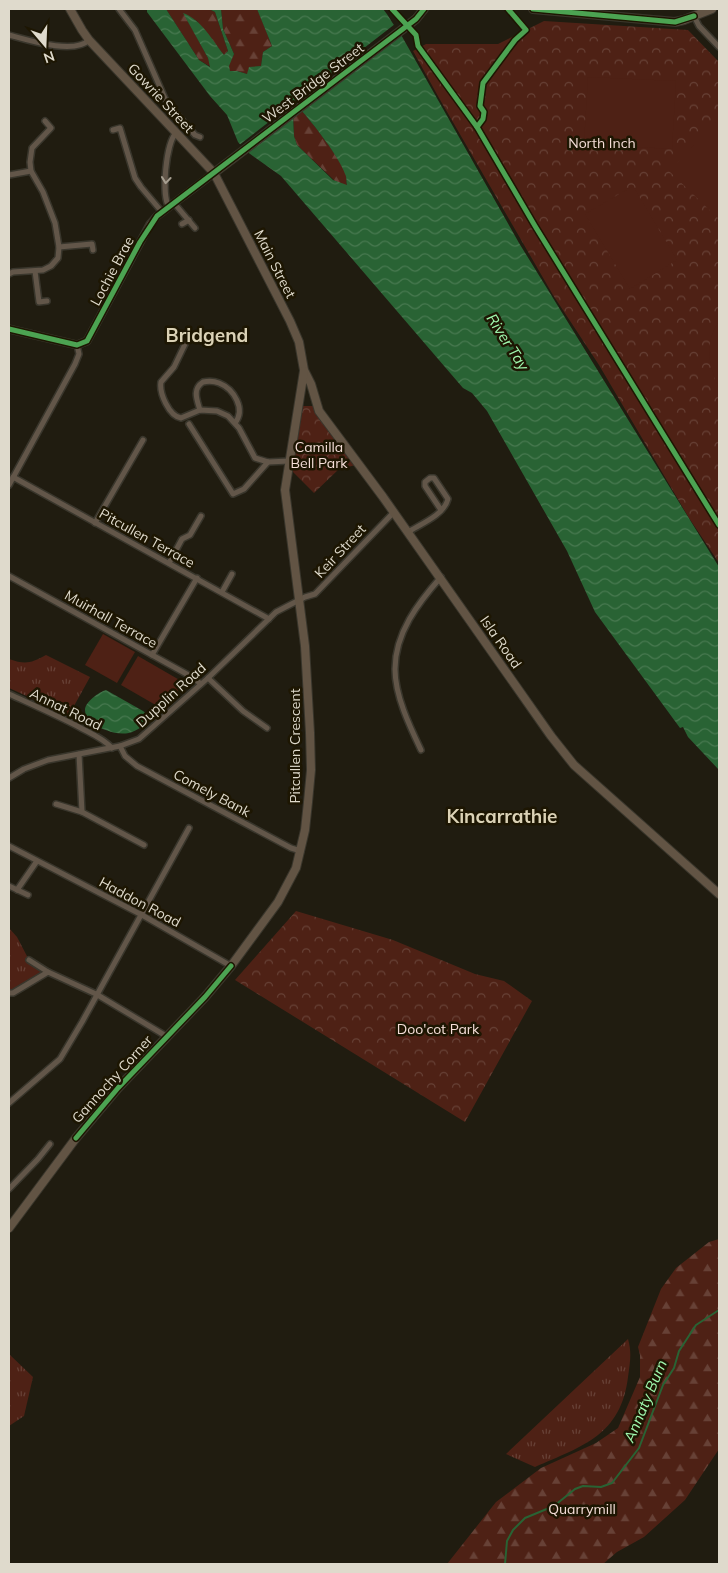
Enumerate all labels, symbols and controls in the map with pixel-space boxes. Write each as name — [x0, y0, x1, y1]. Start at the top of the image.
north arrow — [20, 20, 70, 70]
street label: West Bridge Street — [259, 39, 367, 127]
text: N — [41, 47, 57, 68]
street label: Gowrie Street — [124, 59, 198, 137]
park label: North Inch — [568, 134, 636, 152]
one-way arrow — [161, 176, 172, 184]
street label: Main Street — [250, 227, 300, 301]
street label: Lochie Brae — [86, 233, 138, 309]
water label: River Tay — [483, 310, 534, 375]
district label: Bridgend — [166, 323, 248, 347]
park label: Camilla Bell Park — [291, 438, 348, 472]
street label: Pitcullen Terrace — [96, 504, 198, 572]
street label: Keir Street — [311, 520, 370, 582]
street label: Muirhall Terrace — [61, 586, 161, 652]
street label: Isla Road — [476, 612, 526, 672]
street label: Dupplin Road — [132, 659, 210, 731]
street label: Annat Road — [27, 684, 105, 734]
street label: Pitcullen Crescent — [286, 688, 304, 804]
street label: Comely Bank — [170, 765, 254, 821]
district label: Kincarrathie — [446, 804, 558, 828]
street label: Haddon Road — [96, 873, 184, 931]
park label: Doo'cot Park — [397, 1020, 480, 1038]
street label: Gannochy Corner — [68, 1031, 157, 1127]
water label: Annaty Burn — [619, 1357, 671, 1446]
park label: Quarrymill — [548, 1500, 616, 1518]

